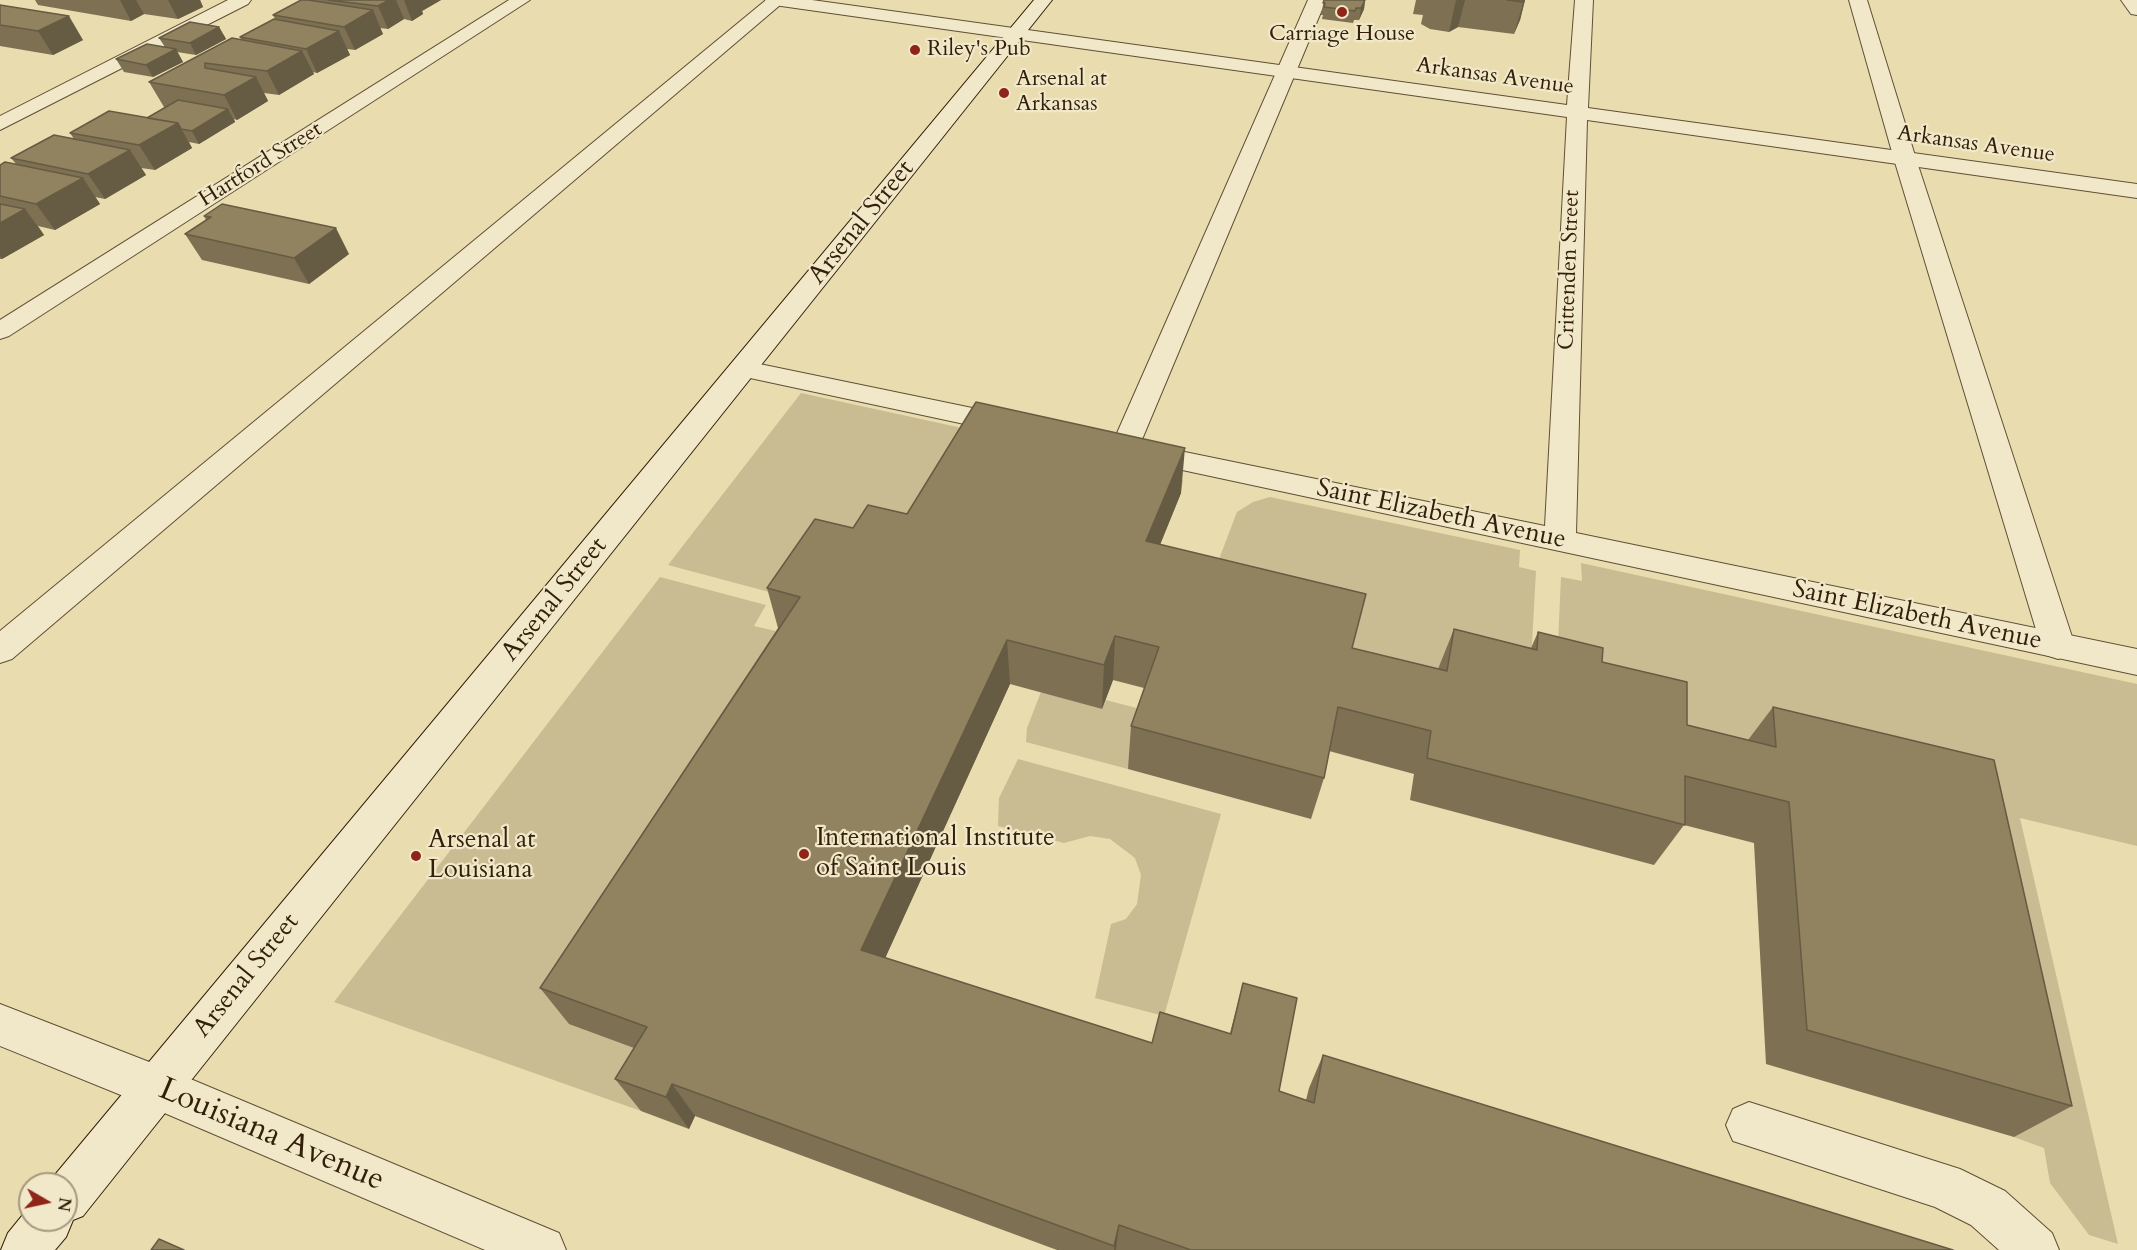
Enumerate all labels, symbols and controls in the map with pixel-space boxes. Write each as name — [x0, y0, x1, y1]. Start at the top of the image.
marker: Carriage House — [1335, 5, 1349, 19]
place label: Carriage House — [1269, 22, 1415, 48]
place label: Riley's Pub — [927, 37, 1031, 63]
marker: Riley's Pub — [908, 43, 922, 57]
street label: Arkansas Avenue — [1414, 53, 1576, 101]
place label: Arsenal at Arkansas — [1016, 67, 1107, 118]
marker: Arsenal at Arkansas — [997, 86, 1011, 100]
street label: Hartford Street — [195, 117, 327, 213]
street label: Arkansas Avenue — [1895, 121, 2057, 169]
street label: Arsenal Street — [802, 155, 922, 291]
street label: Crittenden Street — [1554, 189, 1586, 351]
street label: Saint Elizabeth Avenue — [1314, 473, 1568, 557]
street label: Arsenal Street — [495, 532, 615, 668]
street label: Saint Elizabeth Avenue — [1790, 574, 2044, 658]
place label: International Institute of Saint Louis — [816, 823, 1055, 885]
place label: Arsenal at Louisiana — [428, 825, 536, 886]
marker: International Institute of Saint Louis — [797, 847, 811, 861]
marker: Arsenal at Louisiana — [409, 849, 423, 863]
street label: Arsenal Street — [187, 908, 307, 1044]
street label: Louisiana Avenue — [153, 1071, 389, 1201]
north arrow — [18, 1172, 78, 1232]
text: N — [52, 1196, 76, 1213]

